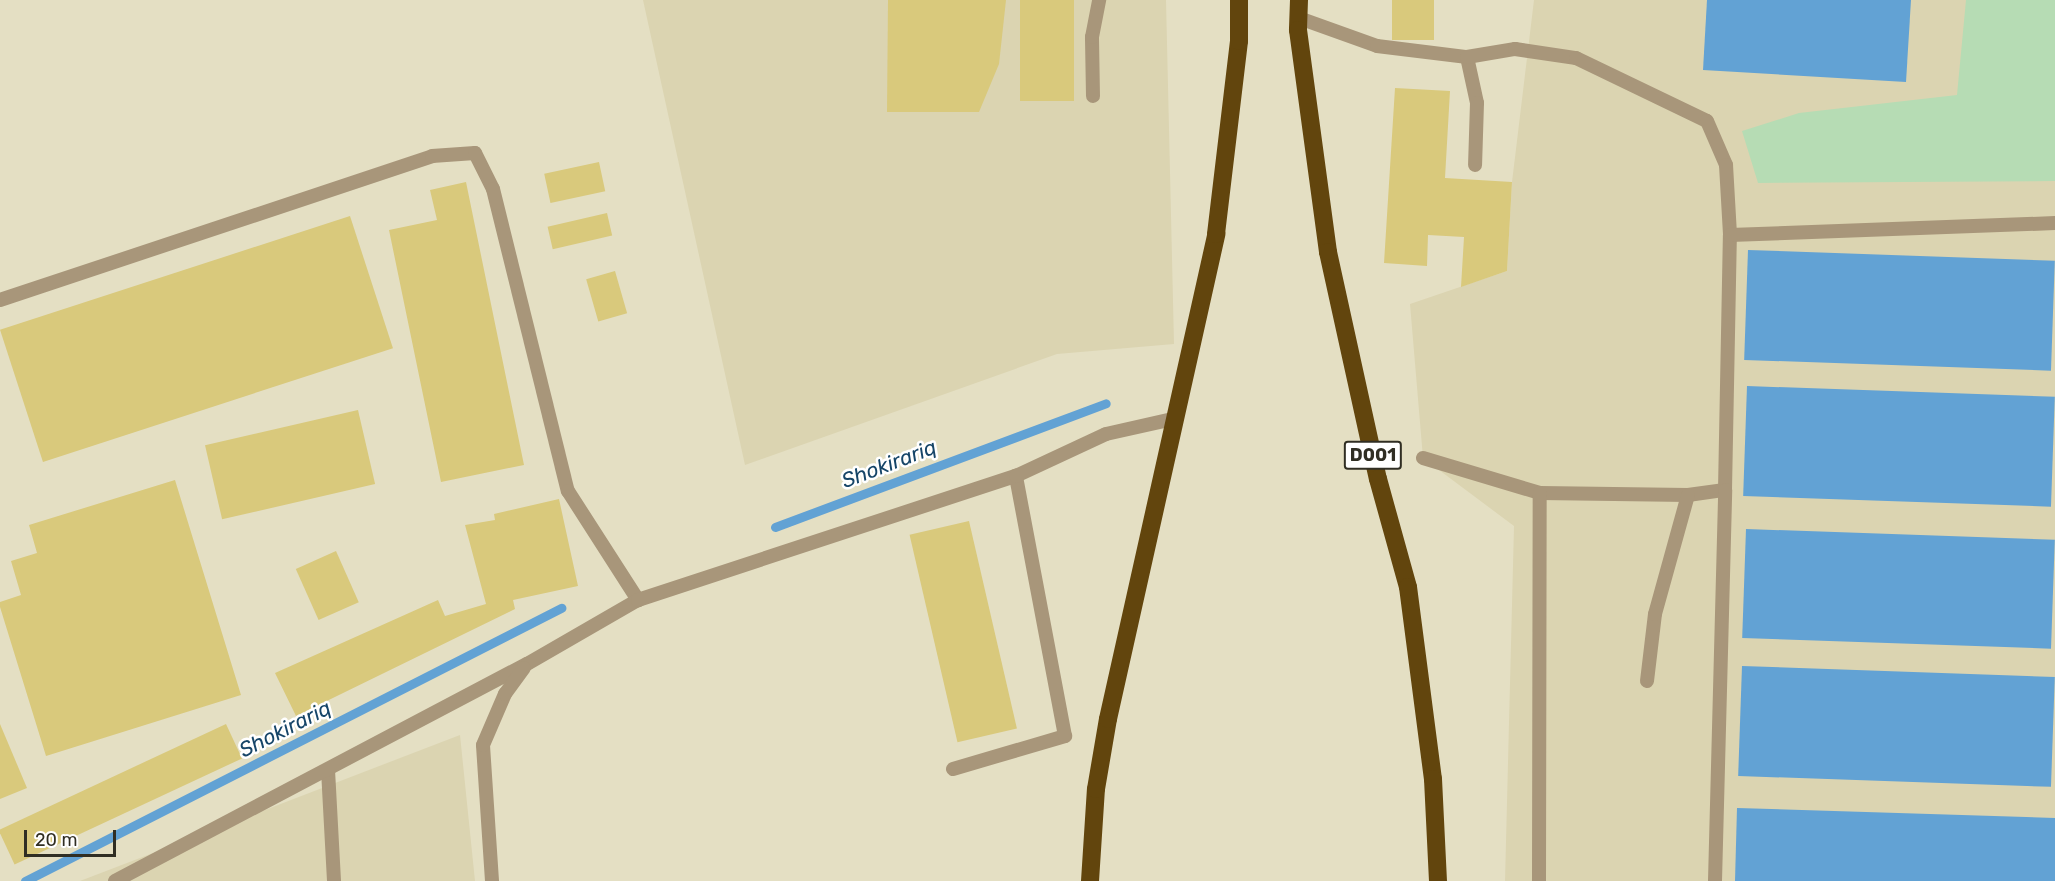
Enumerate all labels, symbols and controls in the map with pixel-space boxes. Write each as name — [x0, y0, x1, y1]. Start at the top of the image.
water label: Shokirariq — [838, 434, 940, 494]
road number: D001 — [1343, 440, 1403, 470]
water label: Shokirariq — [235, 695, 335, 763]
scale bar — [27, 818, 118, 856]
text: 20 m — [35, 829, 77, 851]

